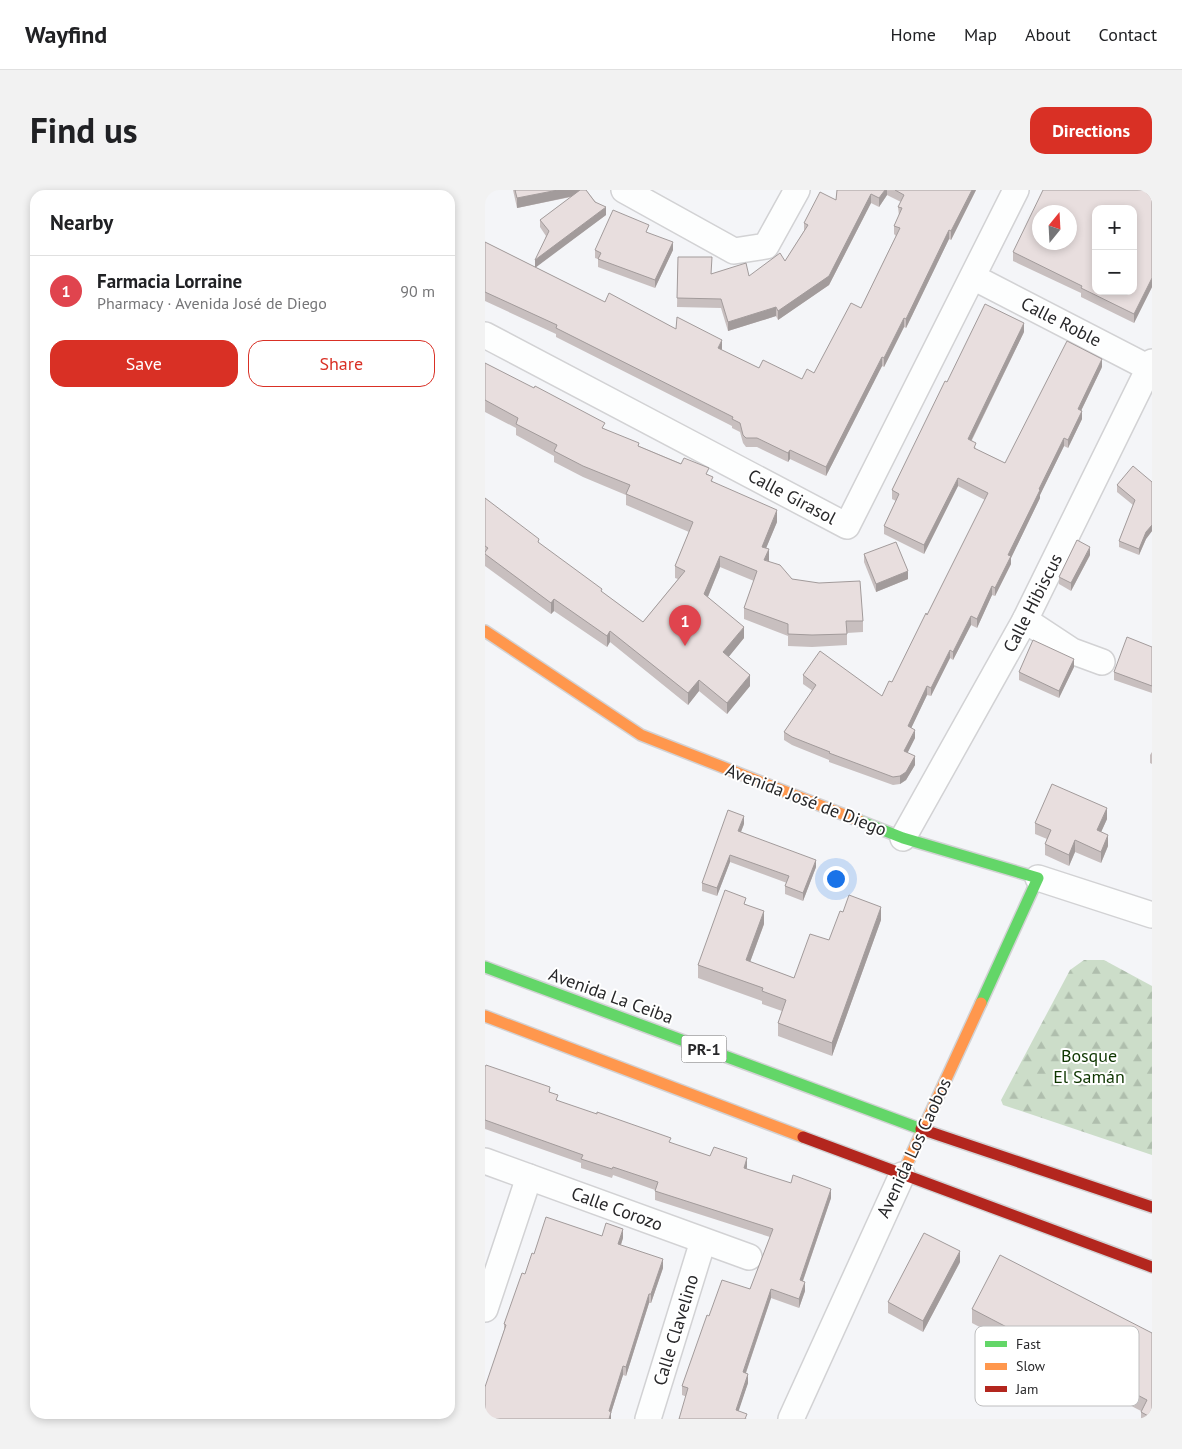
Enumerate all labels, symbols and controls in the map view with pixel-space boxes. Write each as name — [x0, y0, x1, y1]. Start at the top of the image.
text: Wayfind — [25, 19, 107, 50]
text: Home — [890, 23, 936, 46]
text: Map — [964, 23, 997, 46]
text: About — [1025, 23, 1071, 46]
text: Contact — [1099, 23, 1157, 46]
text: Find us — [30, 107, 138, 153]
button: Directions — [1030, 107, 1152, 154]
north arrow — [1032, 205, 1077, 250]
map controls — [1092, 205, 1137, 295]
button: + — [1092, 205, 1137, 250]
text: Nearby — [50, 209, 113, 236]
button: − — [1092, 250, 1137, 295]
text: Farmacia Lorraine — [97, 269, 242, 293]
text: 1 — [61, 281, 71, 301]
text: 90 m — [400, 281, 435, 301]
street label: Calle Roble — [1017, 292, 1105, 352]
text: Pharmacy · Avenida José de Diego — [97, 293, 327, 313]
button: Save — [50, 340, 238, 387]
button: Share — [248, 340, 435, 387]
street label: Calle Girasol — [744, 464, 841, 530]
street label: Calle Hibiscus — [998, 550, 1067, 656]
pin: 1 — [669, 605, 701, 646]
street label: Avenida José de Diego — [722, 758, 890, 841]
your location — [823, 866, 849, 892]
street label: Avenida La Ceiba — [546, 962, 676, 1029]
road number: PR-1 — [681, 1036, 727, 1062]
park label: Bosque El Samán — [1053, 1044, 1125, 1088]
street label: Avenida Los Caobos — [871, 1074, 956, 1221]
street label: Calle Corozo — [568, 1181, 666, 1236]
street label: Calle Clavelino — [648, 1271, 703, 1388]
legend — [975, 1326, 1139, 1406]
text: Fast — [1016, 1335, 1041, 1353]
text: Slow — [1016, 1357, 1046, 1375]
text: Jam — [1015, 1380, 1038, 1398]

